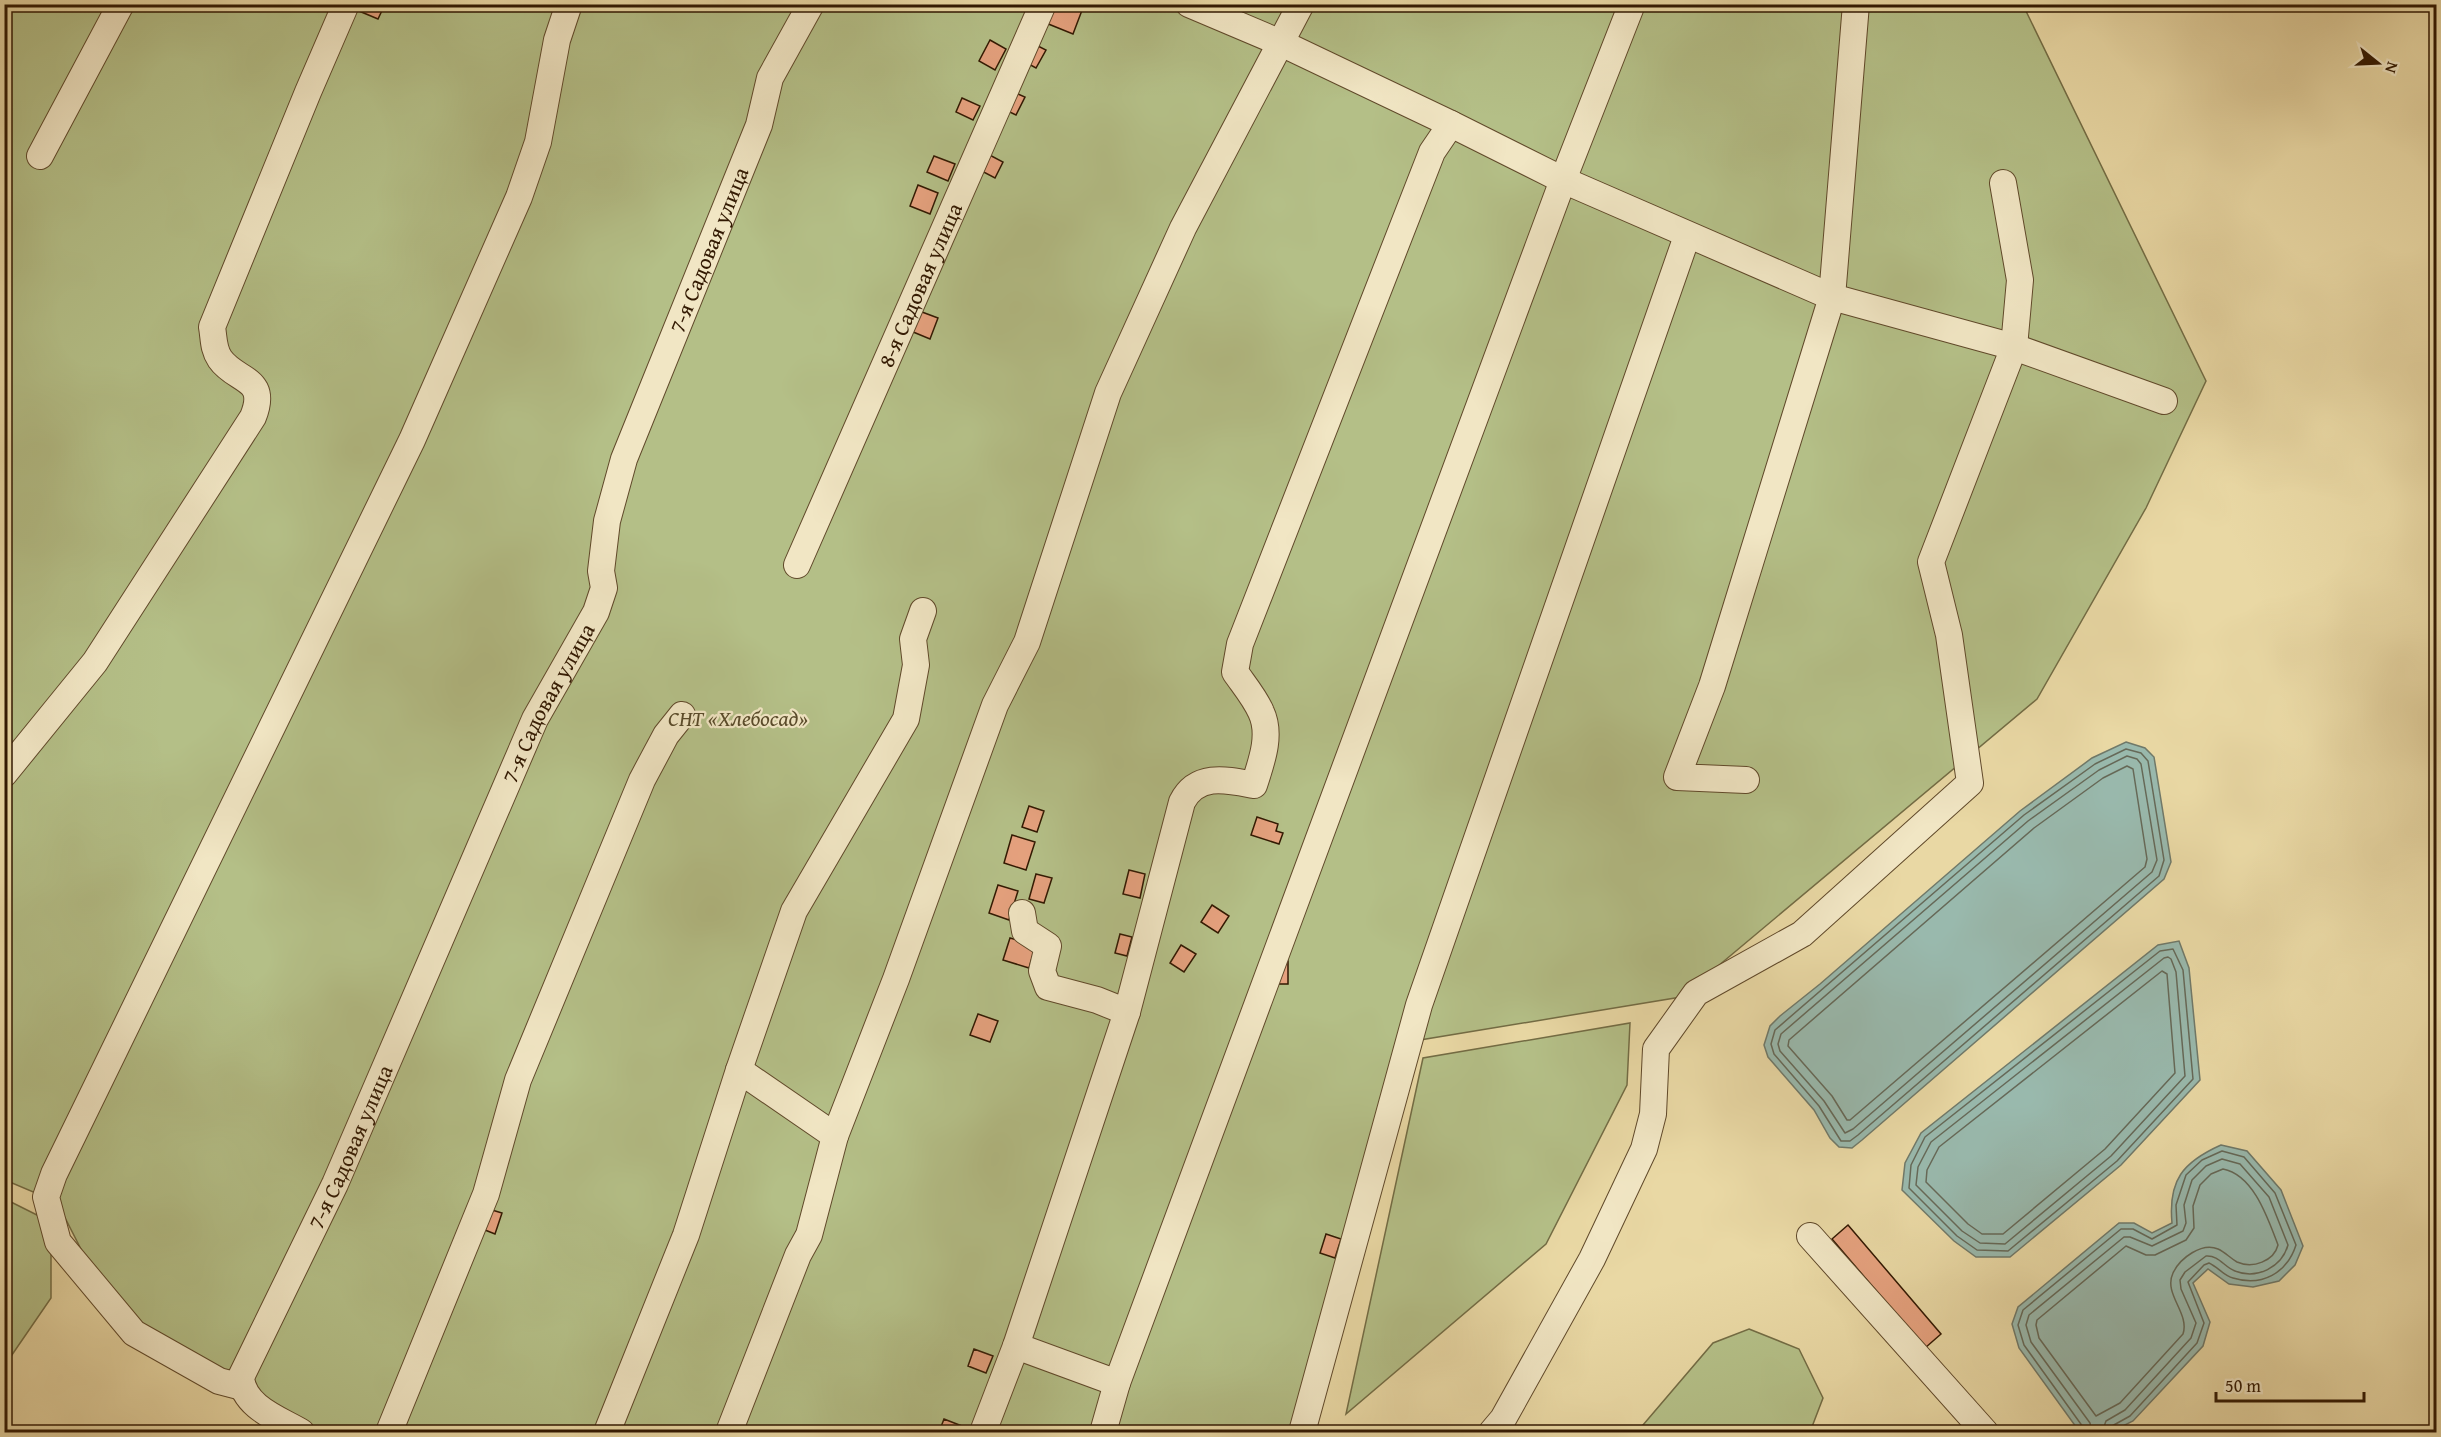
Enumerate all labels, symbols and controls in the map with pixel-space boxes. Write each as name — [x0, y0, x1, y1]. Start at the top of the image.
north arrow — [2348, 33, 2408, 93]
text: N — [2379, 59, 2405, 77]
street label: 7-я Садовая улица — [661, 162, 757, 338]
street label: 8-я Садовая улица — [870, 197, 970, 372]
street label: 7-я Садовая улица — [493, 617, 603, 788]
park label: СНТ «Хлебосад» — [668, 702, 808, 734]
street label: 7-я Садовая улица — [300, 1059, 401, 1234]
scale bar — [2216, 1365, 2364, 1403]
text: 50 m — [2225, 1372, 2261, 1399]

